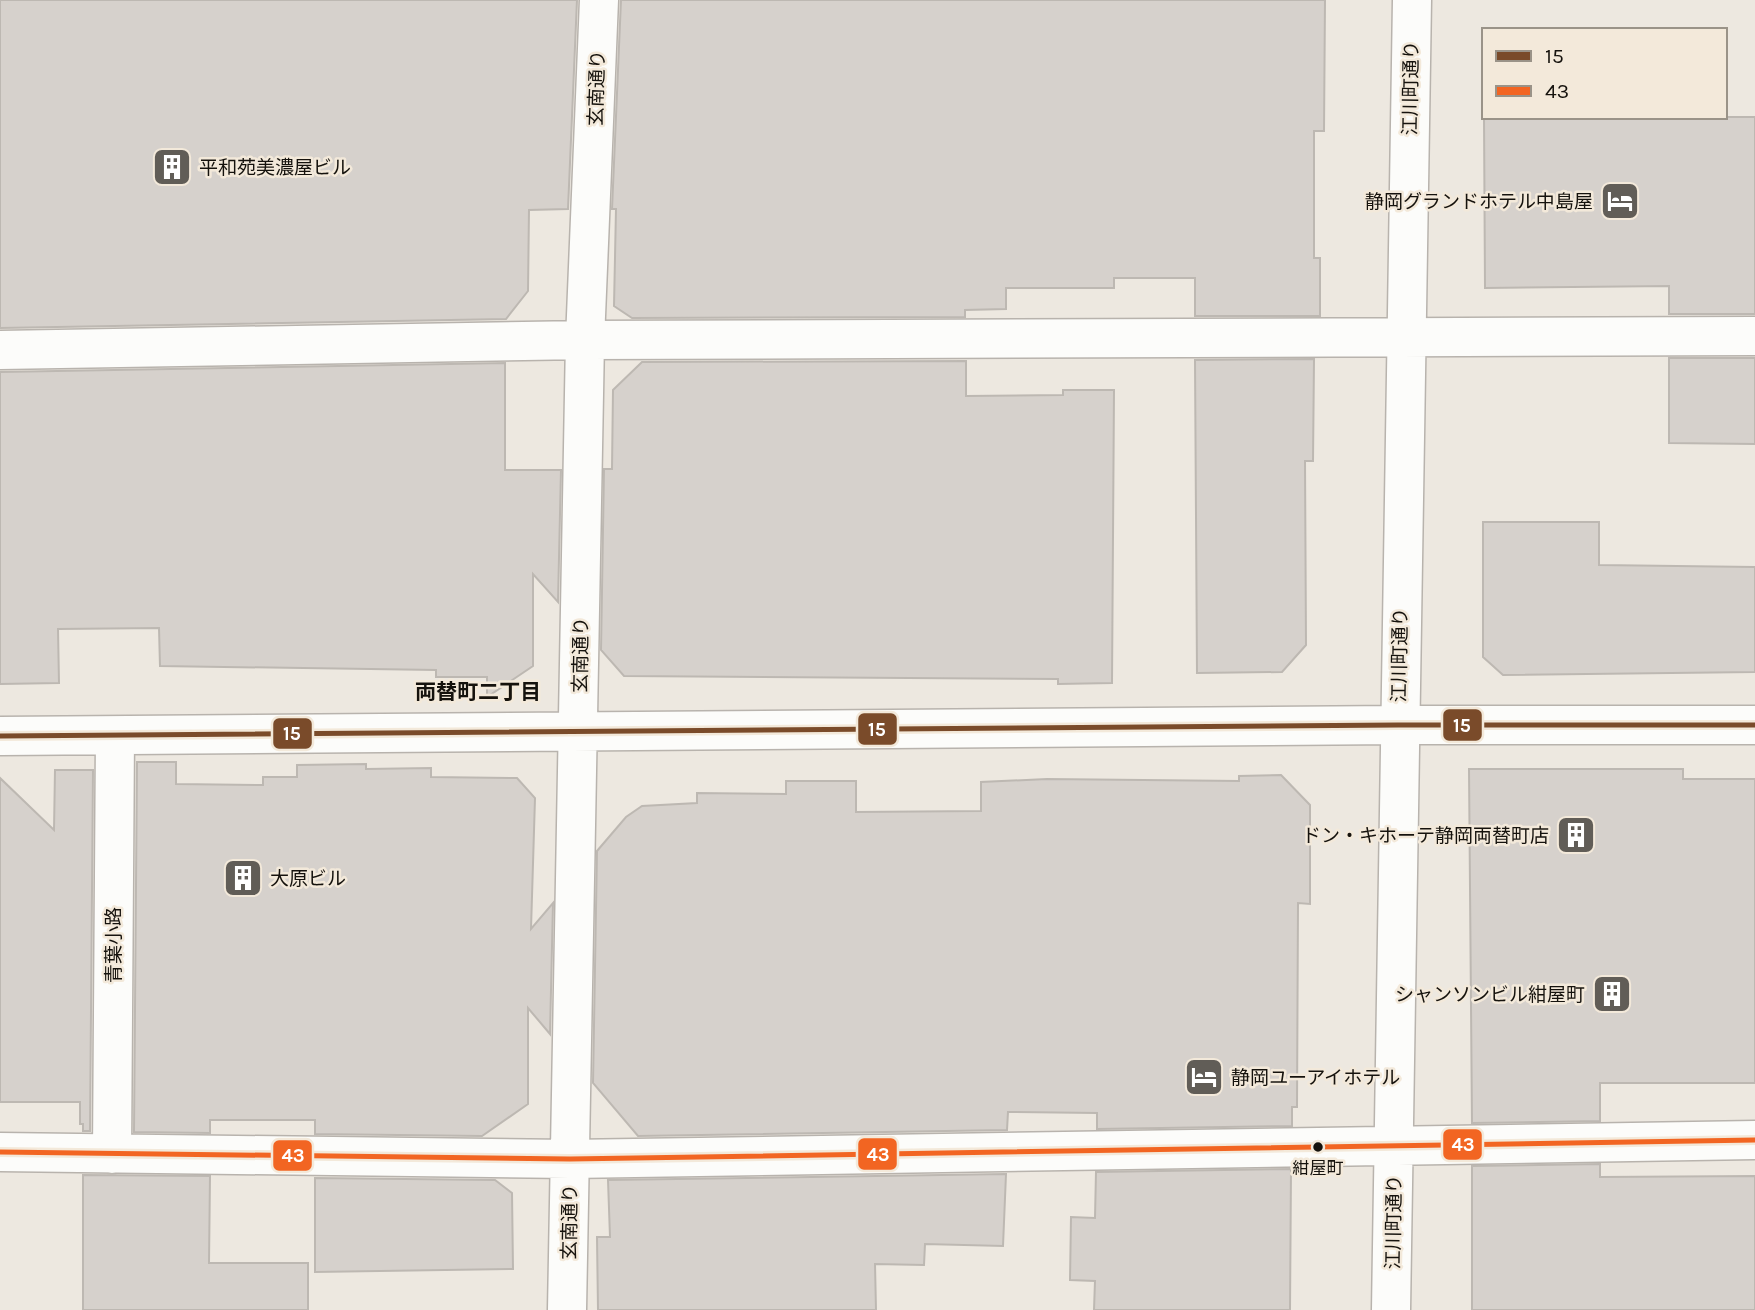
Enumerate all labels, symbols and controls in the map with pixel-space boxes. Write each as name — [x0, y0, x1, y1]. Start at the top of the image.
legend — [1482, 28, 1727, 119]
street label: 江川町通り — [1399, 40, 1423, 136]
text: 15 — [1545, 44, 1564, 68]
street label: 玄南通り — [585, 50, 609, 126]
text: 43 — [1545, 79, 1569, 103]
building icon: 平和苑美濃屋ビル — [151, 146, 193, 188]
place label: 平和苑美濃屋ビル — [199, 157, 351, 179]
hotel icon: 静岡グランドホテル中島屋 — [1599, 180, 1641, 222]
place label: 静岡グランドホテル中島屋 — [1365, 191, 1593, 213]
street label: 江川町通り — [1388, 607, 1412, 703]
street label: 玄南通り — [569, 617, 593, 693]
district label: 両替町二丁目 — [415, 680, 541, 704]
line badge: 15 — [1442, 708, 1483, 742]
line badge: 15 — [857, 712, 898, 746]
text: 15 — [1453, 715, 1471, 737]
line badge: 15 — [272, 717, 313, 750]
text: 15 — [868, 719, 886, 741]
text: 15 — [283, 723, 301, 745]
building icon: ドン・キホーテ静岡両替町店 — [1555, 814, 1597, 856]
place label: ドン・キホーテ静岡両替町店 — [1302, 825, 1549, 847]
building icon: 大原ビル — [222, 857, 264, 899]
place label: 大原ビル — [270, 868, 346, 890]
street label: 青葉小路 — [103, 907, 125, 983]
building icon: シャンソンビル紺屋町 — [1591, 973, 1633, 1015]
place label: シャンソンビル紺屋町 — [1395, 984, 1585, 1006]
hotel icon: 静岡ユーアイホテル — [1183, 1056, 1225, 1098]
place label: 静岡ユーアイホテル — [1231, 1067, 1400, 1089]
line badge: 43 — [1442, 1128, 1483, 1161]
text: 43 — [1451, 1134, 1475, 1156]
line badge: 43 — [857, 1137, 898, 1171]
line badge: 43 — [272, 1139, 313, 1172]
marker: 紺屋町 — [1311, 1140, 1325, 1154]
text: 43 — [866, 1144, 890, 1166]
text: 43 — [281, 1145, 305, 1167]
place label: 紺屋町 — [1293, 1158, 1344, 1178]
street label: 江川町通り — [1382, 1174, 1406, 1270]
street label: 玄南通り — [558, 1184, 582, 1260]

